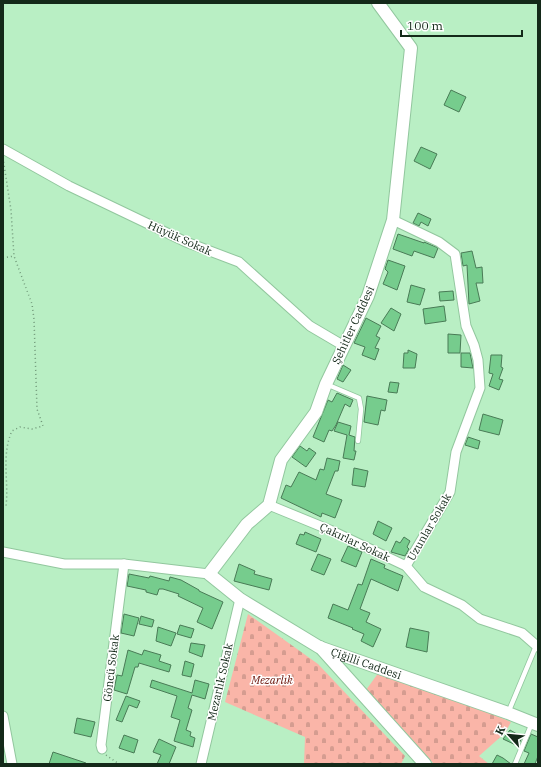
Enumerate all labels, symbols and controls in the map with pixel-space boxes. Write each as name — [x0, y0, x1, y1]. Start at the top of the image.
scale bar — [401, 12, 522, 38]
text: 100 m — [407, 18, 443, 33]
street label: Hüyük Sokak — [146, 218, 215, 259]
street label: Şehitler Caddesi — [329, 283, 377, 366]
street label: Uzunlar Sokak — [404, 490, 454, 563]
street label: Çakırlar Sokak — [318, 520, 393, 565]
street label: Göncü Sokak — [100, 633, 122, 702]
street label: Mezarlık Sokak — [204, 641, 236, 722]
street label: Çiğilli Caddesi — [329, 645, 404, 682]
park label: Mezarlık — [250, 673, 293, 687]
north arrow — [489, 715, 529, 755]
text: K — [492, 723, 508, 737]

